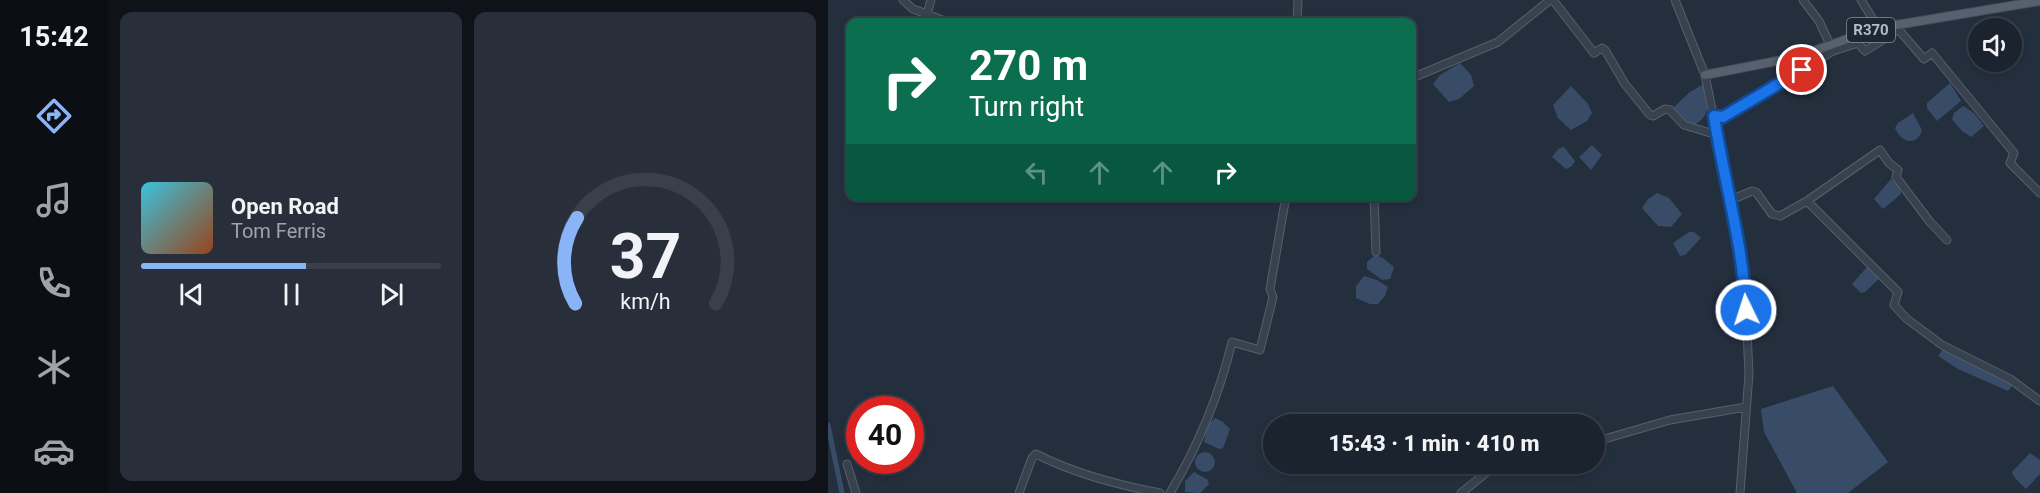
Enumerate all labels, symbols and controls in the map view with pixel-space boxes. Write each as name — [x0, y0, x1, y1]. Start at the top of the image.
road number: R370 — [1847, 18, 1895, 42]
map controls — [1968, 18, 2022, 72]
button: sound — [1968, 18, 2022, 72]
text: 15:42 — [19, 21, 89, 53]
text: 270 m — [969, 41, 1088, 90]
icon: right — [870, 42, 948, 120]
pin — [1776, 44, 1827, 95]
icon: arrive — [1785, 53, 1818, 86]
text: Turn right — [969, 91, 1084, 123]
icon: directions — [33, 95, 75, 137]
icon: left — [1020, 156, 1053, 189]
icon: ahead — [1083, 156, 1116, 189]
icon: ahead — [1146, 156, 1179, 189]
icon: right — [1209, 156, 1242, 189]
icon: music — [33, 179, 75, 221]
text: Open Road — [231, 194, 339, 219]
text: Tom Ferris — [231, 219, 326, 243]
text: 37 — [609, 220, 681, 293]
icon: phone — [33, 262, 75, 304]
icon: previous — [175, 278, 208, 311]
icon: pause — [275, 278, 308, 311]
icon: next — [375, 278, 408, 311]
position arrow — [1714, 278, 1778, 342]
text: km/h — [620, 289, 670, 314]
icon: climate — [33, 346, 75, 388]
speed limit sign: 40 — [846, 396, 924, 474]
icon: car — [33, 430, 75, 472]
text: 15:43 · 1 min · 410 m — [1329, 431, 1539, 456]

